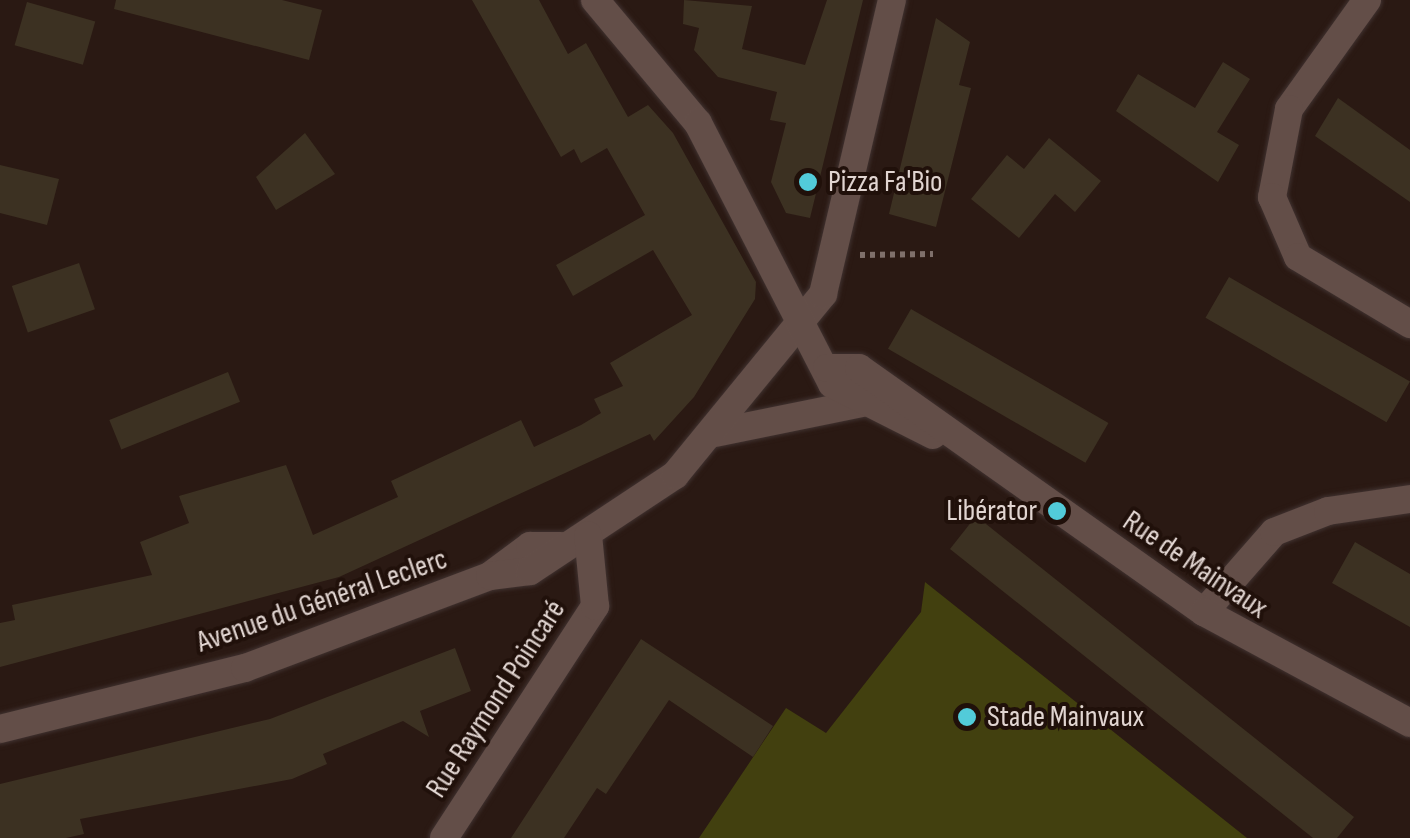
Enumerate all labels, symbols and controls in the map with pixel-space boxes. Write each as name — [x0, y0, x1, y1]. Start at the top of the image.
place label: Pizza Fa'Bio — [828, 164, 943, 200]
marker: Pizza Fa'Bio — [797, 171, 819, 193]
place label: Libérator — [946, 493, 1037, 529]
marker: Libérator — [1046, 500, 1068, 522]
street label: Rue de Mainvaux — [1116, 503, 1274, 627]
street label: Avenue du Général Leclerc — [192, 541, 452, 661]
street label: Rue Raymond Poincaré — [419, 593, 573, 805]
place label: Stade Mainvaux — [987, 699, 1144, 735]
marker: Stade Mainvaux — [956, 706, 978, 728]

